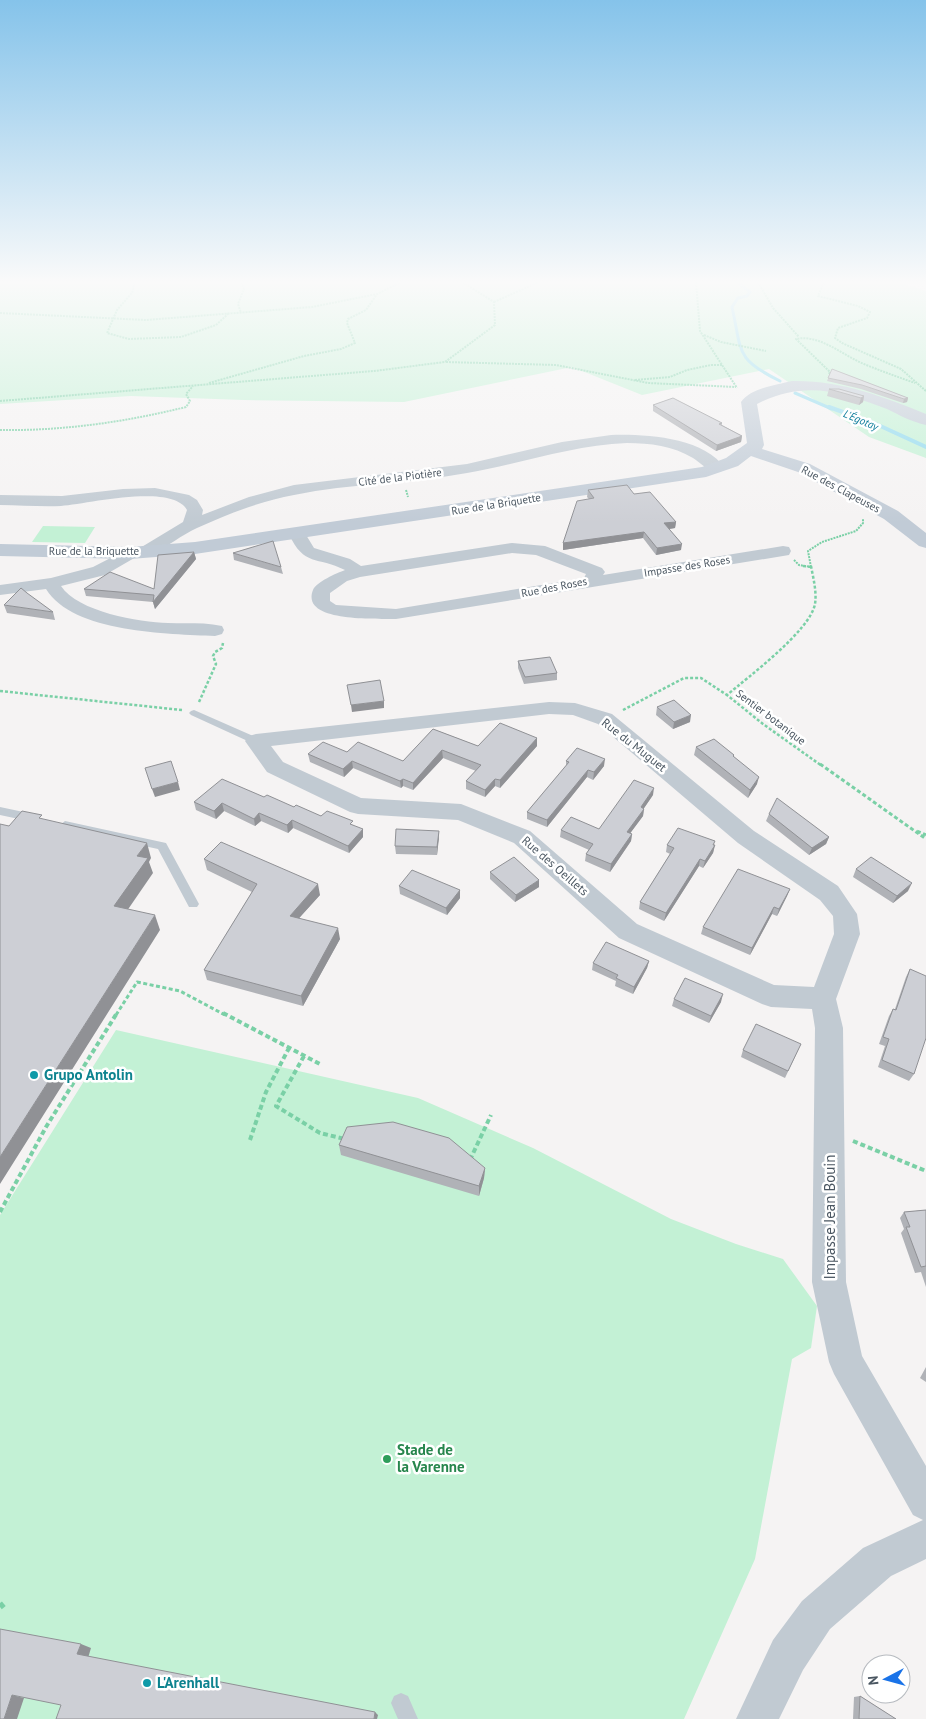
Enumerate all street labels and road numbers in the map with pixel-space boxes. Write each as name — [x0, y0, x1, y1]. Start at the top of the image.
street label: Rue des Clapeuses — [799, 462, 883, 516]
street label: Cité de la Piotière — [357, 465, 443, 489]
street label: Rue de la Briquette — [450, 490, 542, 518]
street label: Rue de la Briquette — [49, 544, 140, 558]
street label: Impasse des Roses — [643, 552, 732, 580]
street label: Rue des Roses — [520, 574, 588, 600]
street label: Sentier botanique — [733, 686, 809, 748]
street label: Rue du Muguet — [599, 715, 670, 775]
street label: Rue des Oeillets — [519, 833, 592, 899]
street label: Impasse Jean Bouin — [820, 1154, 839, 1280]

